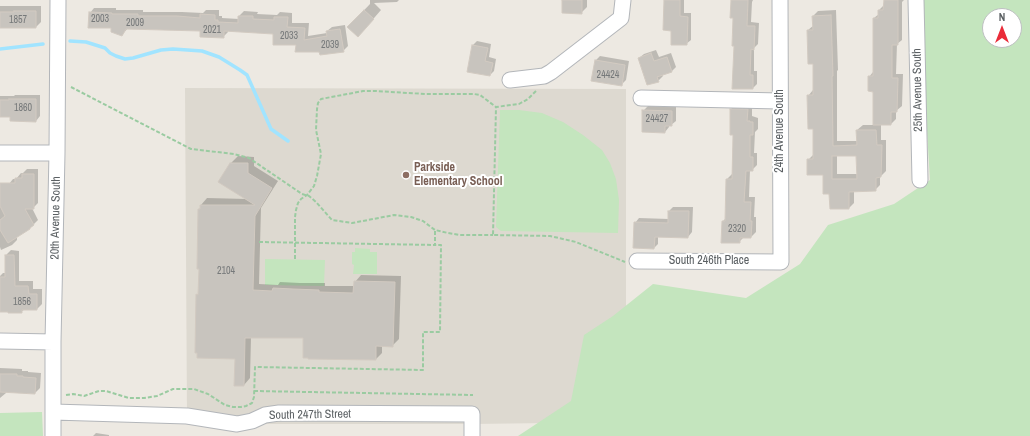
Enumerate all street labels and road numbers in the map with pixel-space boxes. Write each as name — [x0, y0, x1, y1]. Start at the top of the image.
street label: 25th Avenue South — [910, 48, 926, 132]
street label: 24th Avenue South — [773, 89, 787, 173]
street label: 20th Avenue South — [48, 176, 64, 260]
street label: South 246th Place — [669, 254, 749, 268]
street label: South 247th Street — [269, 407, 351, 423]

